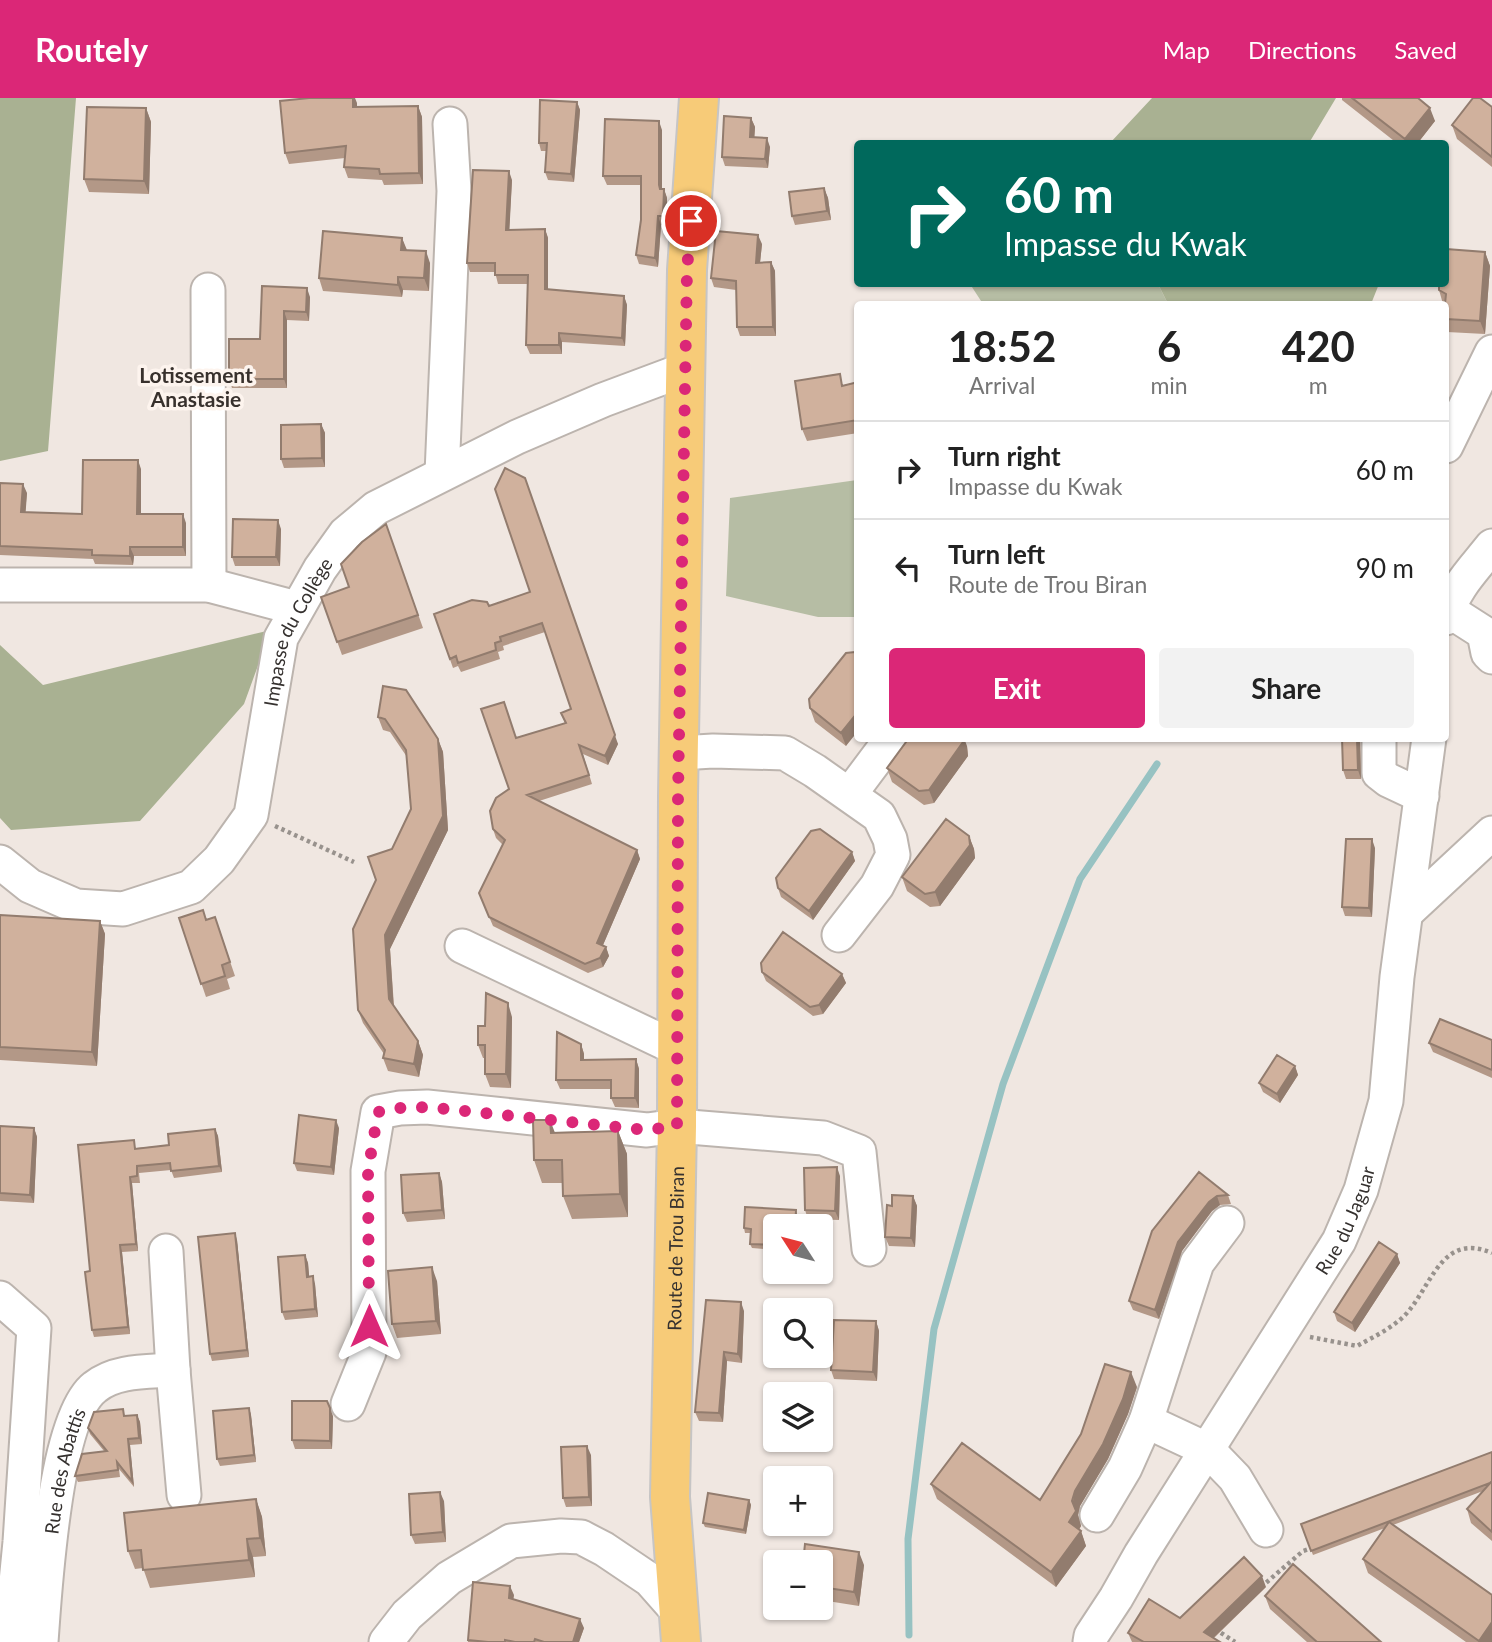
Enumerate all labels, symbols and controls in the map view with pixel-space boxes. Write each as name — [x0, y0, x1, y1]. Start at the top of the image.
text: Routely — [35, 29, 148, 69]
text: Map — [1163, 35, 1210, 64]
text: Directions — [1248, 35, 1356, 64]
text: Saved — [1394, 35, 1457, 64]
text: 60 m — [1004, 165, 1114, 223]
icon: right — [889, 168, 980, 259]
pin — [661, 191, 721, 251]
icon: arrive — [672, 202, 710, 240]
text: Impasse du Kwak — [1004, 224, 1247, 263]
text: 18:52 — [948, 321, 1056, 371]
text: 6 — [1157, 321, 1181, 371]
text: 420 — [1282, 321, 1355, 371]
district label: Lotissement Anastasie — [139, 362, 253, 411]
text: Arrival — [969, 371, 1035, 399]
text: min — [1150, 371, 1188, 399]
text: m — [1309, 371, 1328, 399]
text: Turn right — [948, 440, 1061, 472]
icon: right — [889, 451, 927, 489]
text: 60 m — [1356, 454, 1414, 486]
text: Impasse du Kwak — [948, 472, 1122, 500]
text: Turn left — [948, 538, 1045, 570]
icon: left — [889, 549, 927, 587]
street label: Impasse du Collège — [258, 552, 336, 708]
text: 90 m — [1356, 552, 1414, 584]
text: Route de Trou Biran — [948, 570, 1147, 598]
button: Exit — [889, 648, 1145, 728]
button: Share — [1159, 648, 1414, 728]
street label: Rue du Jaguar — [1310, 1164, 1379, 1278]
street label: Route de Trou Biran — [662, 1166, 688, 1331]
north arrow — [763, 1214, 833, 1284]
map controls — [763, 1214, 833, 1620]
position arrow — [332, 1289, 406, 1363]
button: search — [763, 1298, 833, 1368]
button: layers — [763, 1382, 833, 1452]
street label: Rue des Abattis — [39, 1404, 90, 1535]
button: + — [763, 1466, 833, 1536]
button: − — [763, 1550, 833, 1620]

